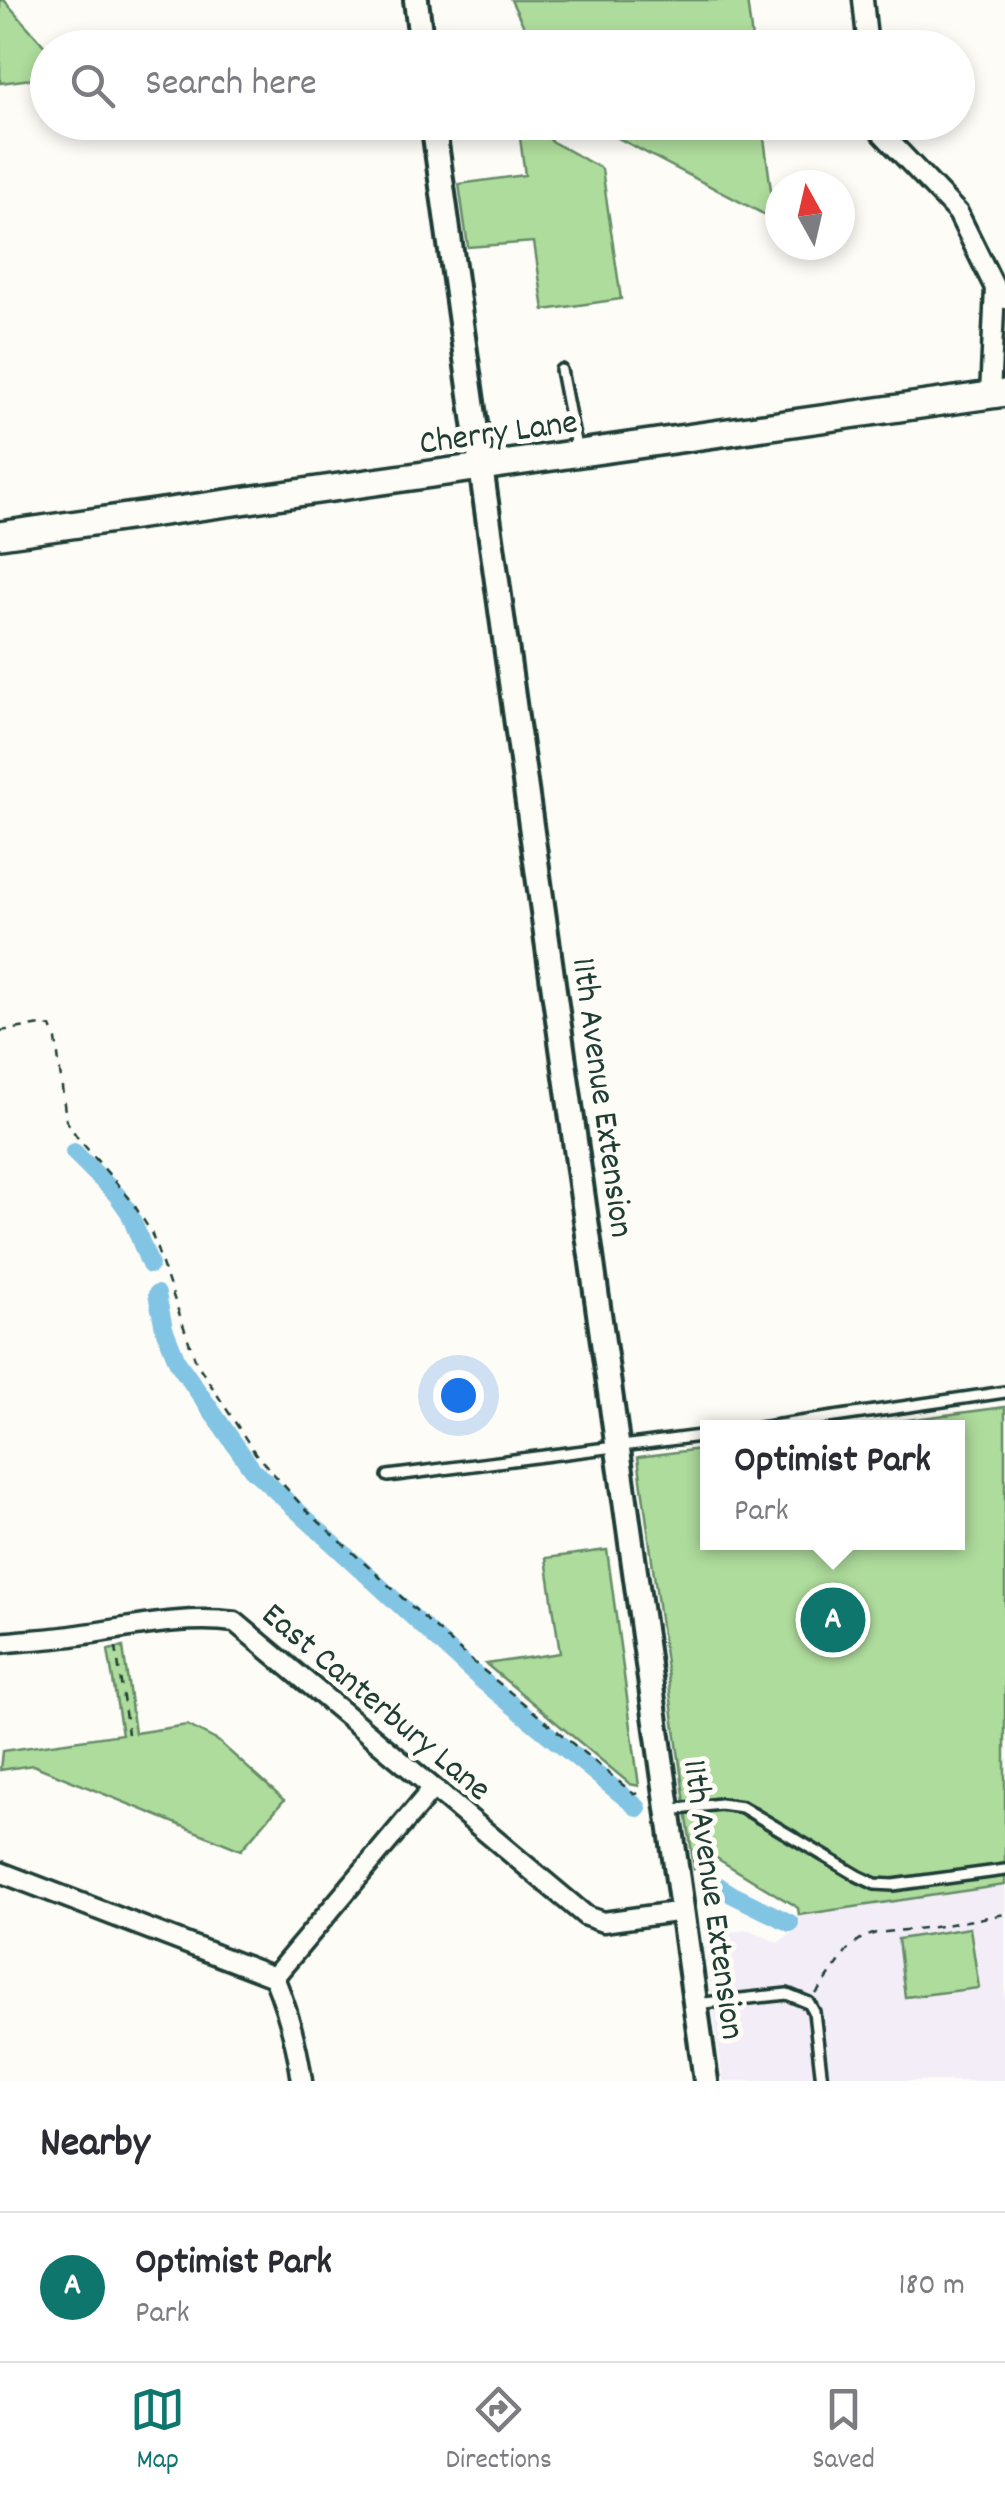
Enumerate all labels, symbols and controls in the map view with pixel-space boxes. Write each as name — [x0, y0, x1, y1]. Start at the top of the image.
search box — [30, 30, 975, 140]
icon: search — [65, 58, 120, 113]
text: Search here — [145, 58, 317, 113]
north arrow — [765, 170, 855, 260]
street label: Cherry Lane — [416, 399, 581, 471]
street label: 11th Avenue Extension — [556, 954, 644, 1241]
your location — [433, 1370, 484, 1421]
popup — [700, 1420, 965, 1550]
text: Optimist Park — [734, 1435, 931, 1490]
text: Park — [734, 1490, 789, 1536]
pin: A — [800, 1582, 866, 1658]
street label: East Canterbury Lane — [249, 1592, 501, 1815]
street label: 11th Avenue Extension — [667, 1756, 755, 2043]
text: Nearby — [40, 2116, 150, 2176]
text: Optimist Park — [135, 2237, 332, 2292]
text: A — [64, 2264, 81, 2310]
text: 180 m — [898, 2264, 965, 2310]
text: Park — [135, 2292, 190, 2338]
tab: Map — [130, 2382, 185, 2482]
tab: Directions — [446, 2382, 552, 2482]
tab: Saved — [812, 2382, 875, 2482]

